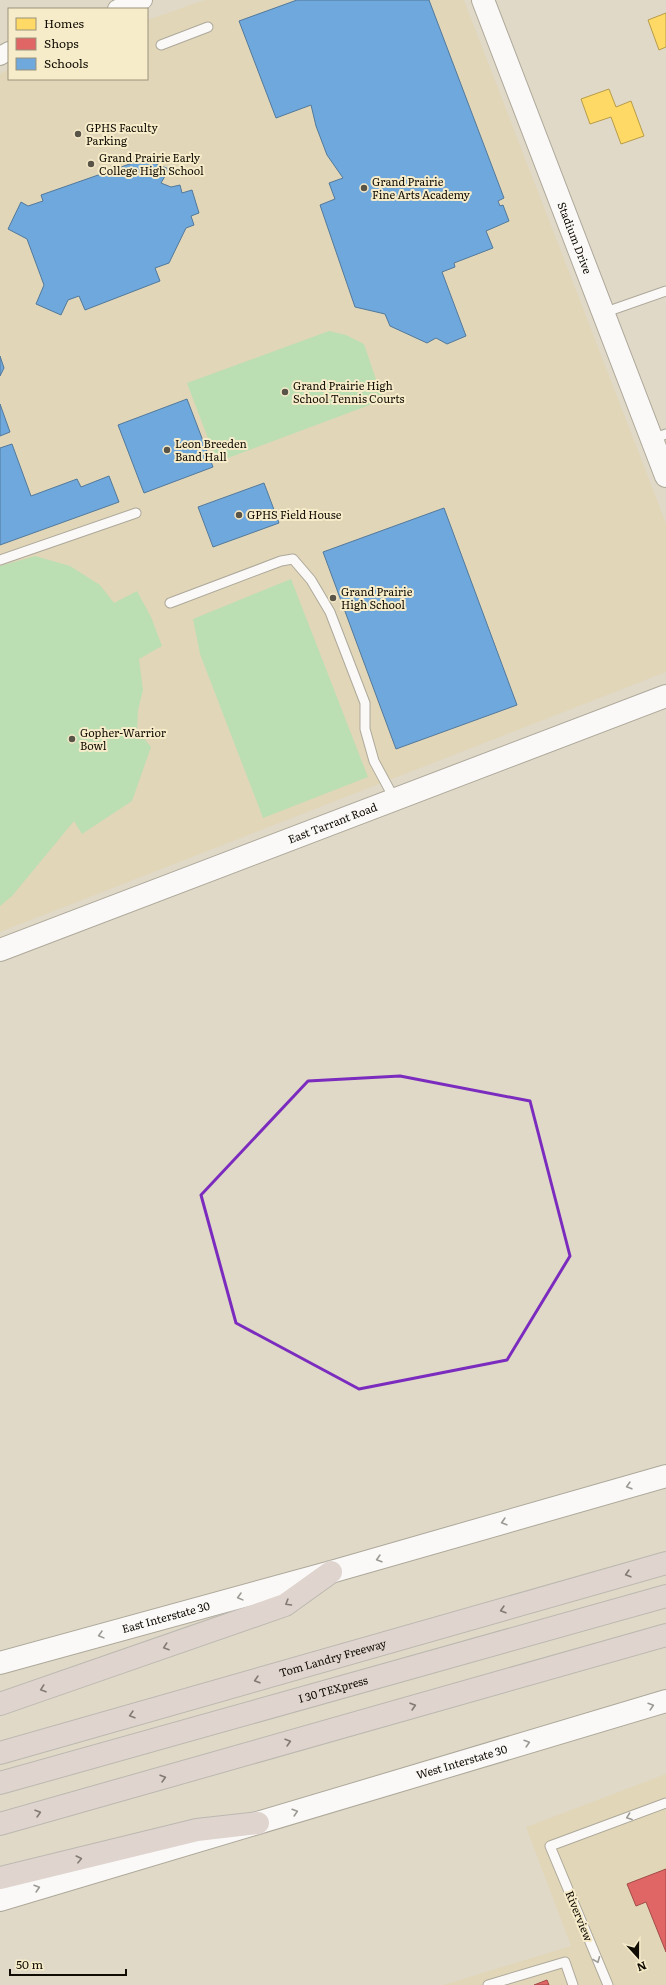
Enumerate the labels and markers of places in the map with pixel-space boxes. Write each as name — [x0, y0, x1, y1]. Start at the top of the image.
place label: GPHS Faculty Parking — [86, 119, 159, 148]
marker: GPHS Faculty Parking — [73, 129, 83, 139]
place label: Grand Prairie Early College High School — [99, 149, 204, 178]
marker: Grand Prairie Early College High School — [86, 159, 96, 169]
place label: Grand Prairie Fine Arts Academy — [372, 173, 471, 202]
marker: Grand Prairie Fine Arts Academy — [359, 183, 369, 193]
place label: Grand Prairie High School Tennis Courts — [293, 377, 405, 406]
marker: Grand Prairie High School Tennis Courts — [280, 387, 290, 397]
place label: Leon Breeden Band Hall — [175, 435, 247, 464]
marker: Leon Breeden Band Hall — [162, 445, 172, 455]
place label: GPHS Field House — [247, 506, 342, 522]
marker: GPHS Field House — [234, 510, 244, 520]
place label: Grand Prairie High School — [341, 583, 413, 612]
marker: Grand Prairie High School — [328, 593, 338, 603]
place label: Gopher-Warrior Bowl — [80, 724, 167, 753]
marker: Gopher-Warrior Bowl — [67, 734, 77, 744]

